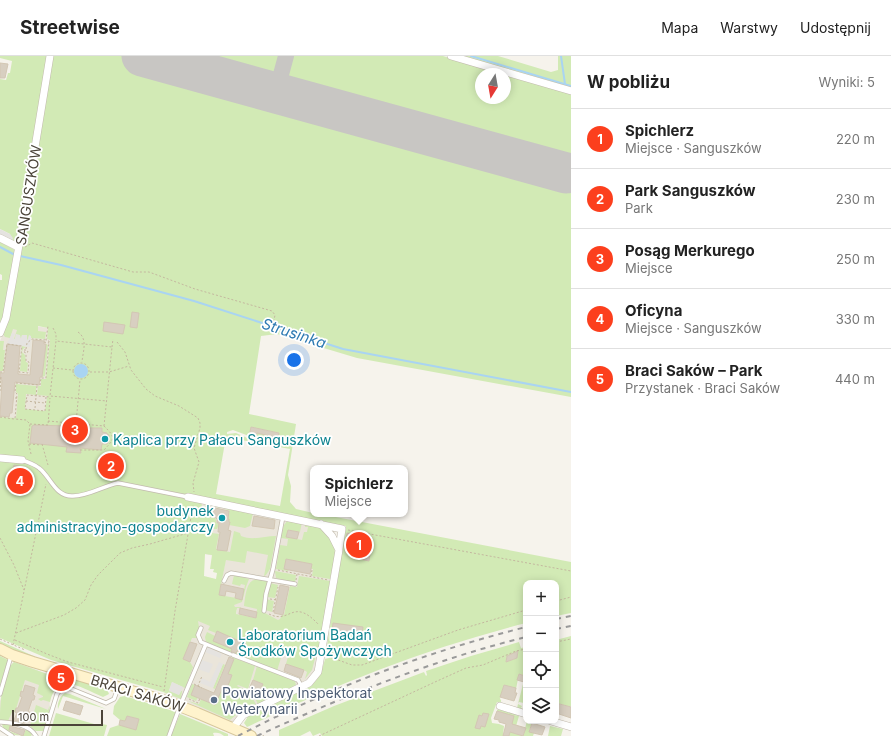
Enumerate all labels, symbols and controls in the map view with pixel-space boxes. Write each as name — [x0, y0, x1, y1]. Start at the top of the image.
text: Streetwise — [20, 16, 120, 39]
text: Mapa — [661, 19, 698, 36]
text: Warstwy — [720, 19, 778, 36]
text: Udostępnij — [800, 19, 871, 36]
north arrow — [475, 68, 511, 104]
text: W pobliżu — [587, 72, 670, 92]
text: Wyniki: 5 — [818, 74, 875, 90]
text: Spichlerz — [625, 121, 694, 140]
text: 1 — [597, 131, 603, 147]
text: 220 m — [836, 131, 875, 147]
text: Miejsce · Sanguszków — [625, 140, 762, 156]
street label: SANGUSZKÓW — [12, 143, 44, 246]
text: Park Sanguszków — [625, 181, 756, 200]
text: 2 — [596, 191, 604, 207]
text: 230 m — [836, 191, 875, 207]
text: Park — [625, 200, 653, 216]
text: Posąg Merkurego — [625, 241, 755, 260]
text: 3 — [596, 251, 604, 267]
text: 250 m — [836, 251, 875, 267]
text: Miejsce — [625, 260, 673, 276]
text: Oficyna — [625, 301, 682, 320]
text: 4 — [596, 311, 604, 327]
text: 330 m — [836, 311, 875, 327]
water label: Strusinka — [259, 314, 329, 352]
text: Miejsce · Sanguszków — [625, 320, 762, 336]
your location — [284, 350, 304, 370]
text: Braci Saków – Park — [625, 361, 763, 380]
text: 5 — [596, 371, 604, 387]
text: 440 m — [835, 371, 875, 387]
text: Przystanek · Braci Saków — [625, 380, 780, 396]
pin: 3 — [62, 415, 88, 445]
place label: Kaplica przy Pałacu Sanguszków — [113, 431, 331, 448]
marker: Kaplica przy Pałacu Sanguszków — [100, 434, 110, 444]
pin: 2 — [98, 451, 124, 481]
popup — [310, 465, 408, 517]
pin: 4 — [7, 466, 33, 496]
text: Spichlerz — [324, 474, 394, 493]
text: Miejsce — [324, 493, 372, 509]
place label: budynek administracyjno-gospodarczy — [17, 502, 214, 535]
marker: budynek administracyjno-gospodarczy — [217, 513, 227, 523]
pin: 1 — [346, 530, 372, 560]
map controls — [523, 580, 559, 724]
button: + — [523, 580, 559, 616]
button: − — [523, 616, 559, 652]
place label: Laboratorium Badań Środków Spożywczych — [238, 626, 392, 659]
marker: Laboratorium Badań Środków Spożywczych — [225, 637, 235, 647]
button: locate — [523, 652, 559, 688]
pin: 5 — [48, 663, 74, 693]
street label: BRACI SAKÓW — [89, 671, 187, 715]
place label: Powiatowy Inspektorat Weterynarii — [222, 684, 372, 717]
button: layers — [523, 688, 559, 724]
marker: Powiatowy Inspektorat Weterynarii — [209, 695, 219, 705]
scale bar — [12, 708, 103, 727]
text: 100 m — [18, 710, 49, 724]

